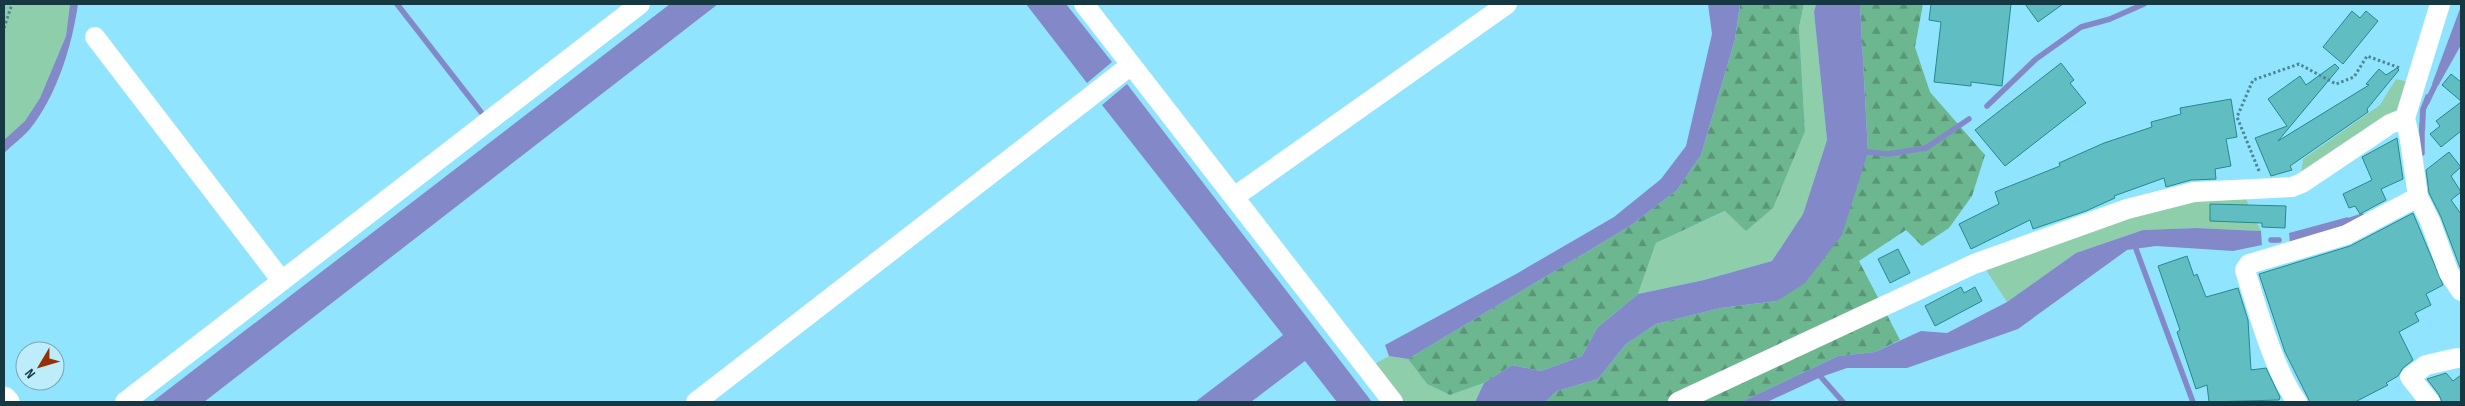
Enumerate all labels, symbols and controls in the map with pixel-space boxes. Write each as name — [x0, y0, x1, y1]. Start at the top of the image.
north arrow — [15, 341, 65, 391]
text: N — [21, 366, 39, 382]

